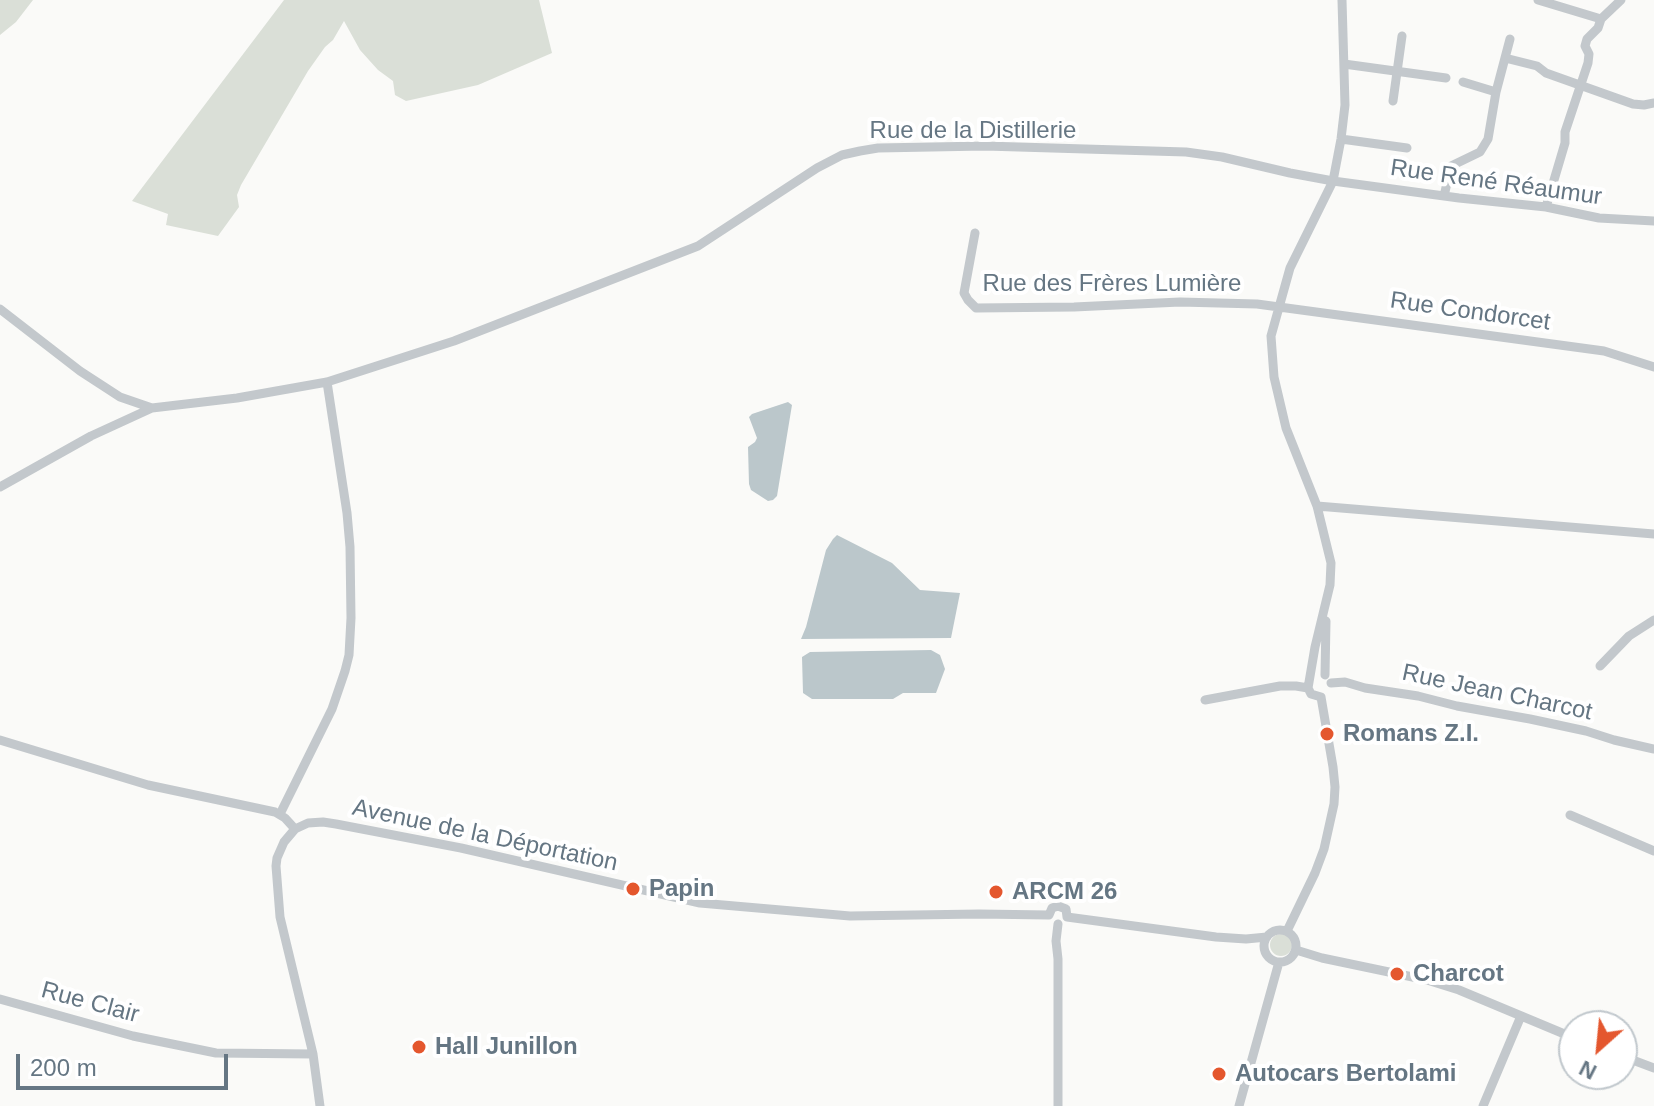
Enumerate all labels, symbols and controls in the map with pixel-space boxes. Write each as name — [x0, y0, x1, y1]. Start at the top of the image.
street label: Rue de la Distillerie — [870, 117, 1076, 145]
street label: Rue René Réaumur — [1388, 154, 1604, 212]
street label: Rue des Frères Lumière — [983, 270, 1241, 298]
street label: Rue Condorcet — [1388, 287, 1552, 337]
street label: Rue Jean Charcot — [1399, 659, 1595, 727]
place label: Romans Z.I. — [1343, 720, 1479, 748]
marker: Romans Z.I. — [1318, 725, 1336, 743]
street label: Avenue de la Déportation — [350, 794, 620, 878]
place label: Papin — [649, 875, 714, 903]
place label: ARCM 26 — [1012, 878, 1117, 906]
marker: Papin — [624, 880, 642, 898]
marker: ARCM 26 — [987, 883, 1005, 901]
place label: Charcot — [1413, 960, 1504, 988]
marker: Charcot — [1388, 965, 1406, 983]
street label: Rue Clair — [38, 976, 142, 1030]
north arrow — [1558, 1010, 1638, 1090]
place label: Hall Junillon — [435, 1033, 578, 1061]
scale bar — [20, 1038, 232, 1088]
marker: Hall Junillon — [410, 1038, 428, 1056]
text: 200 m — [30, 1054, 97, 1081]
text: N — [1575, 1055, 1601, 1085]
place label: Autocars Bertolami — [1235, 1060, 1456, 1088]
marker: Autocars Bertolami — [1210, 1065, 1228, 1083]

